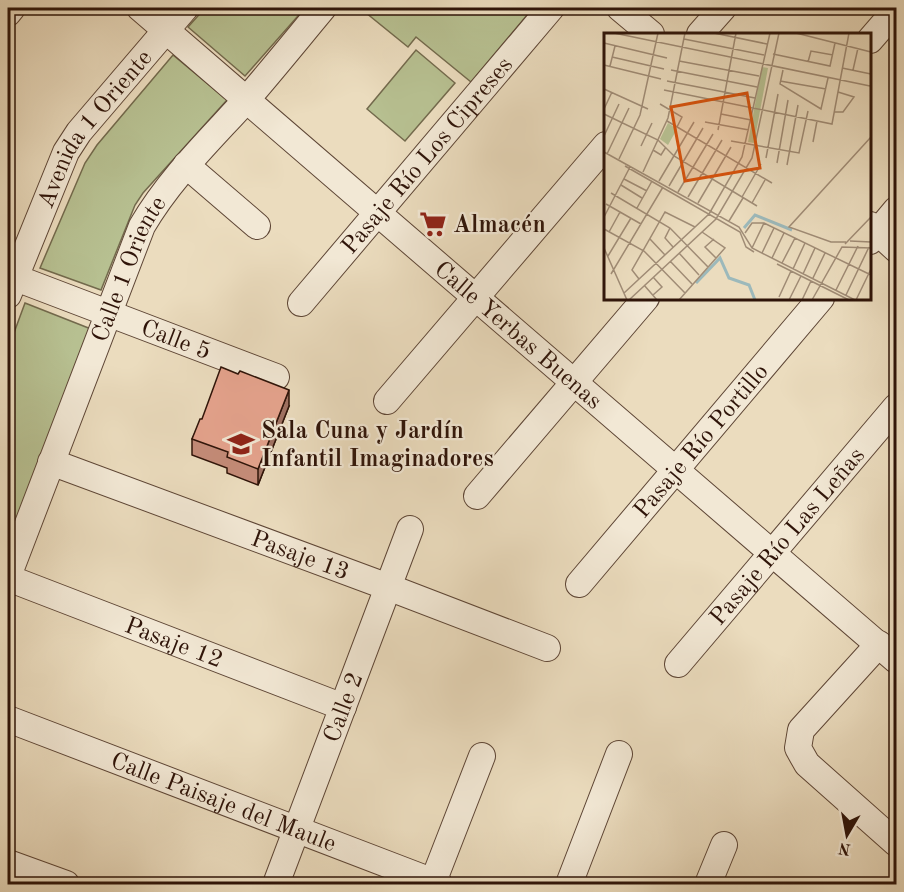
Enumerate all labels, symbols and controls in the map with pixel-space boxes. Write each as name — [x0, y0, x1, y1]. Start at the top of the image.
inset map — [604, 33, 871, 300]
street label: Avenida 1 Oriente — [35, 46, 158, 212]
street label: Pasaje Río Los Cipreses — [338, 53, 518, 259]
street label: Calle 1 Oriente — [89, 192, 172, 346]
supermarket icon: Almacén — [418, 209, 448, 239]
place label: Almacén — [453, 214, 546, 238]
street label: Calle Yerbas Buenas — [429, 258, 606, 414]
street label: Calle 5 — [137, 317, 214, 365]
street label: Pasaje Río Portillo — [630, 360, 774, 523]
place label: Sala Cuna y Jardín Infantil Imaginadores — [261, 420, 494, 472]
school or university icon: Sala Cuna y Jardín Infantil Imaginadores — [226, 429, 256, 459]
street label: Pasaje Río Las Leñas — [706, 444, 870, 631]
street label: Pasaje 13 — [247, 527, 352, 585]
street label: Pasaje 12 — [121, 614, 226, 673]
street label: Calle 2 — [321, 670, 369, 746]
street label: Calle Paisaje del Maule — [107, 749, 339, 857]
north arrow — [817, 805, 877, 865]
text: N — [837, 839, 852, 857]

